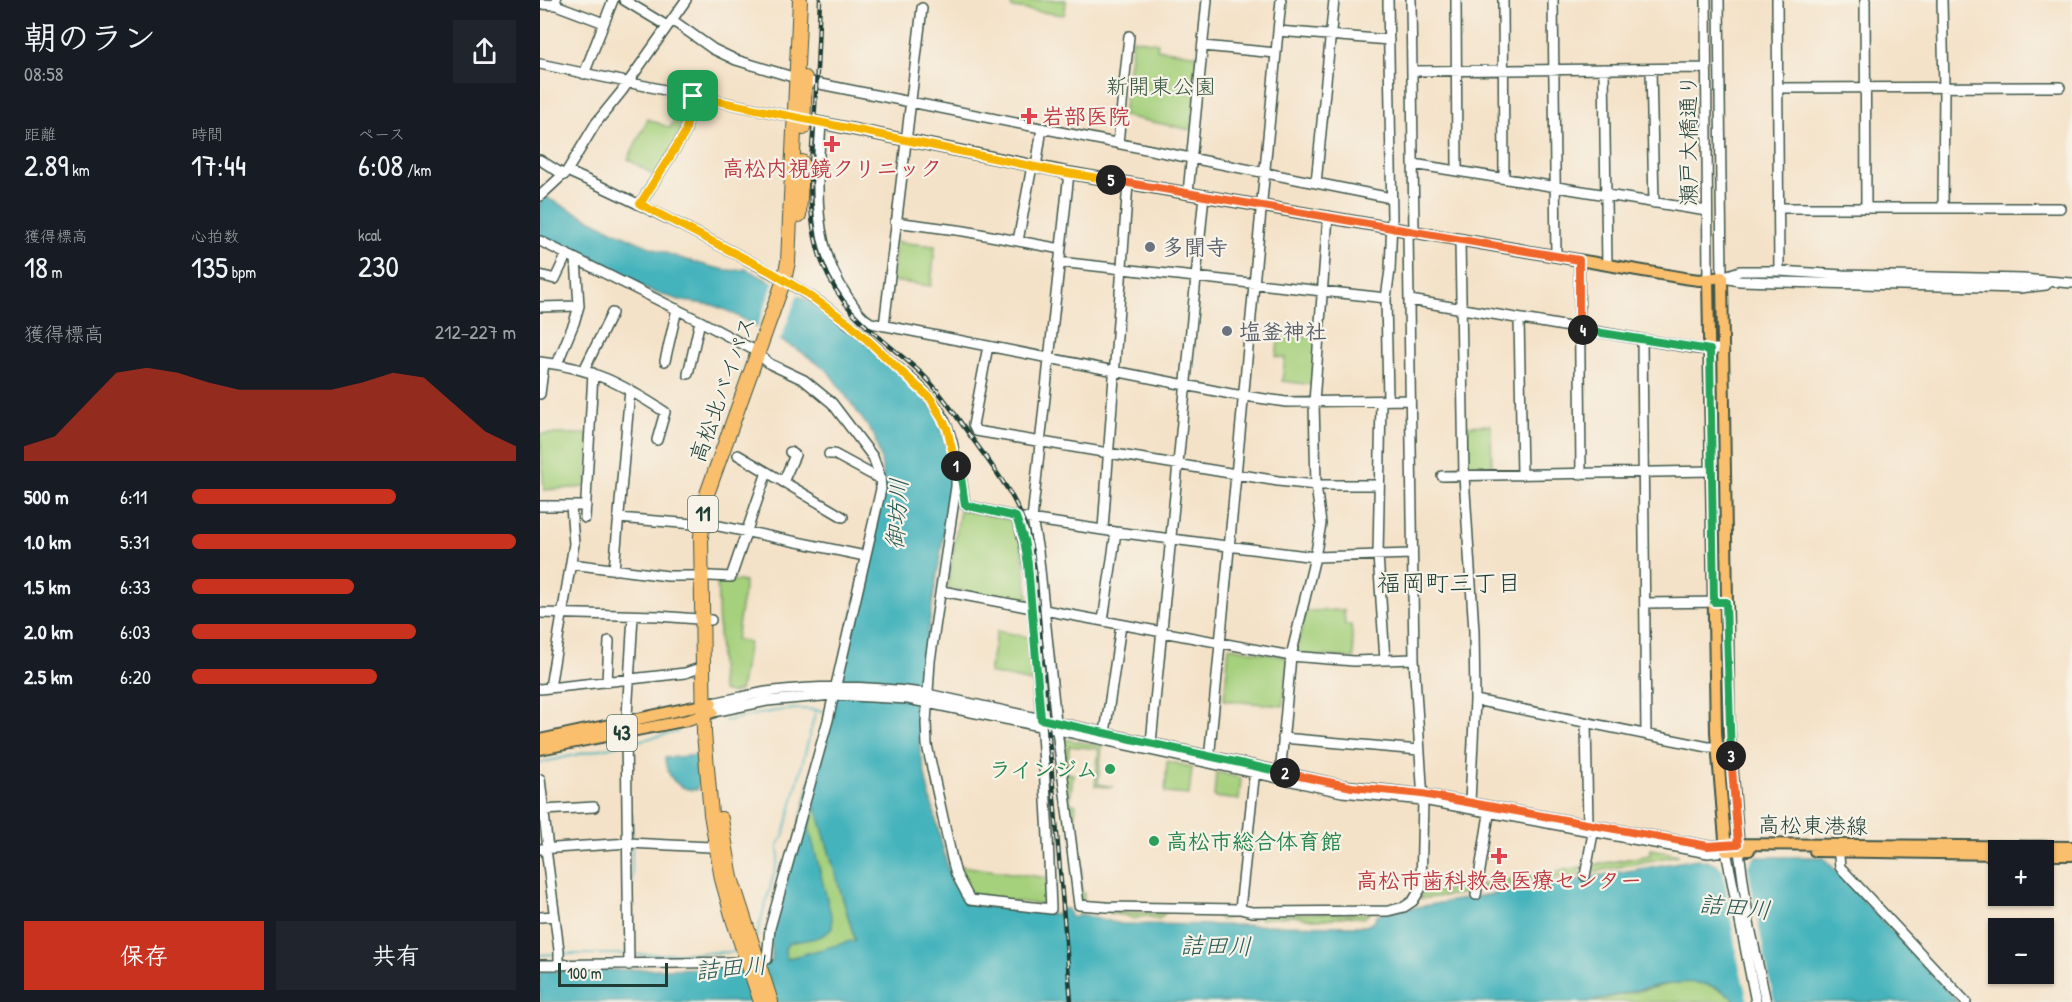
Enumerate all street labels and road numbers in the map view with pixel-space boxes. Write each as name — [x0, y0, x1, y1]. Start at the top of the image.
street label: 瀬戸大橋通り — [1673, 74, 1703, 206]
street label: 高松北バイパス — [682, 312, 762, 466]
road number: 11 — [688, 496, 718, 532]
road number: 43 — [607, 715, 637, 751]
street label: 高松東港線 — [1758, 809, 1868, 841]

